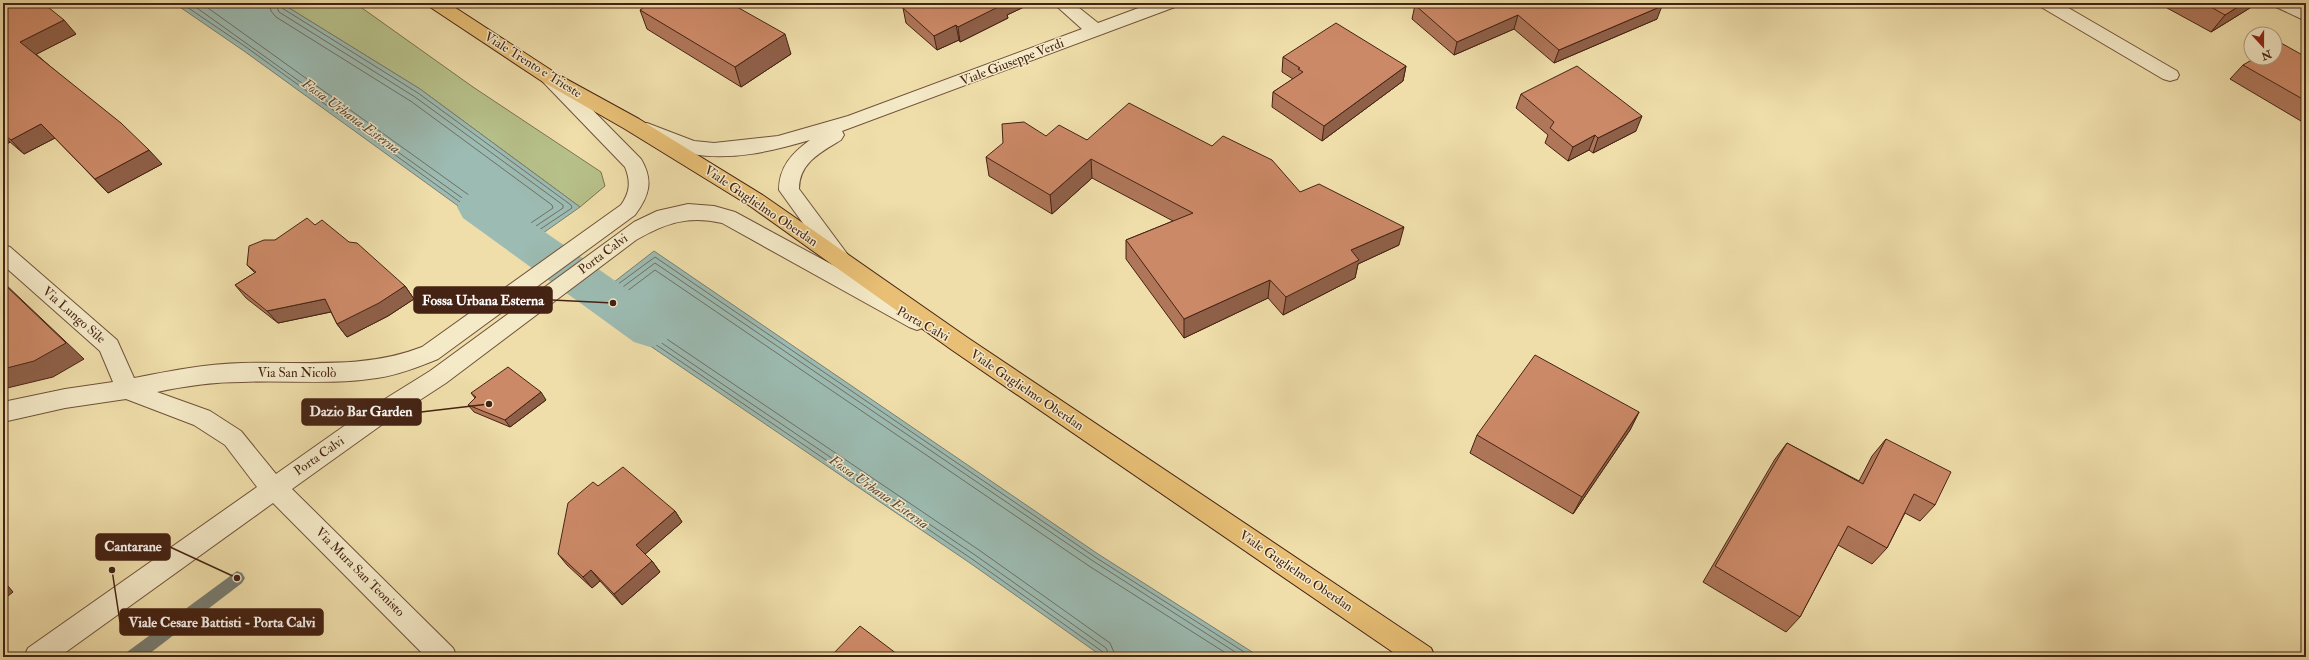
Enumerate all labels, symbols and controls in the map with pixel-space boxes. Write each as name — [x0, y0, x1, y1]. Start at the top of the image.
north arrow — [2243, 26, 2283, 66]
street label: Viale Trento e Trieste — [481, 29, 585, 102]
street label: Viale Giuseppe Verdi — [958, 35, 1067, 90]
text: N — [2258, 47, 2274, 63]
water label: Fossa Urbana Esterna — [298, 74, 404, 158]
street label: Viale Guglielmo Oberdan — [701, 162, 821, 250]
street label: Porta Calvi — [575, 230, 631, 278]
street label: Via Lungo Sile — [39, 283, 109, 347]
callout: Fossa Urbana Esterna — [414, 287, 552, 313]
text: Fossa Urbana Esterna — [422, 292, 545, 309]
street label: Porta Calvi — [894, 303, 953, 345]
street label: Viale Guglielmo Oberdan — [967, 346, 1087, 434]
street label: Via San Nicolò — [258, 365, 336, 381]
callout: Dazio Bar Garden — [302, 399, 421, 425]
text: Dazio Bar Garden — [310, 403, 413, 420]
street label: Porta Calvi — [291, 433, 348, 479]
water label: Fossa Urbana Esterna — [825, 451, 932, 533]
street label: Via Mura San Teonisto — [312, 524, 408, 620]
street label: Viale Guglielmo Oberdan — [1236, 527, 1356, 615]
callout: Cantarane — [96, 534, 170, 560]
text: Cantarane — [104, 538, 162, 555]
callout: Viale Cesare Battisti - Porta Calvi — [120, 609, 323, 635]
text: Viale Cesare Battisti - Porta Calvi — [127, 614, 316, 631]

